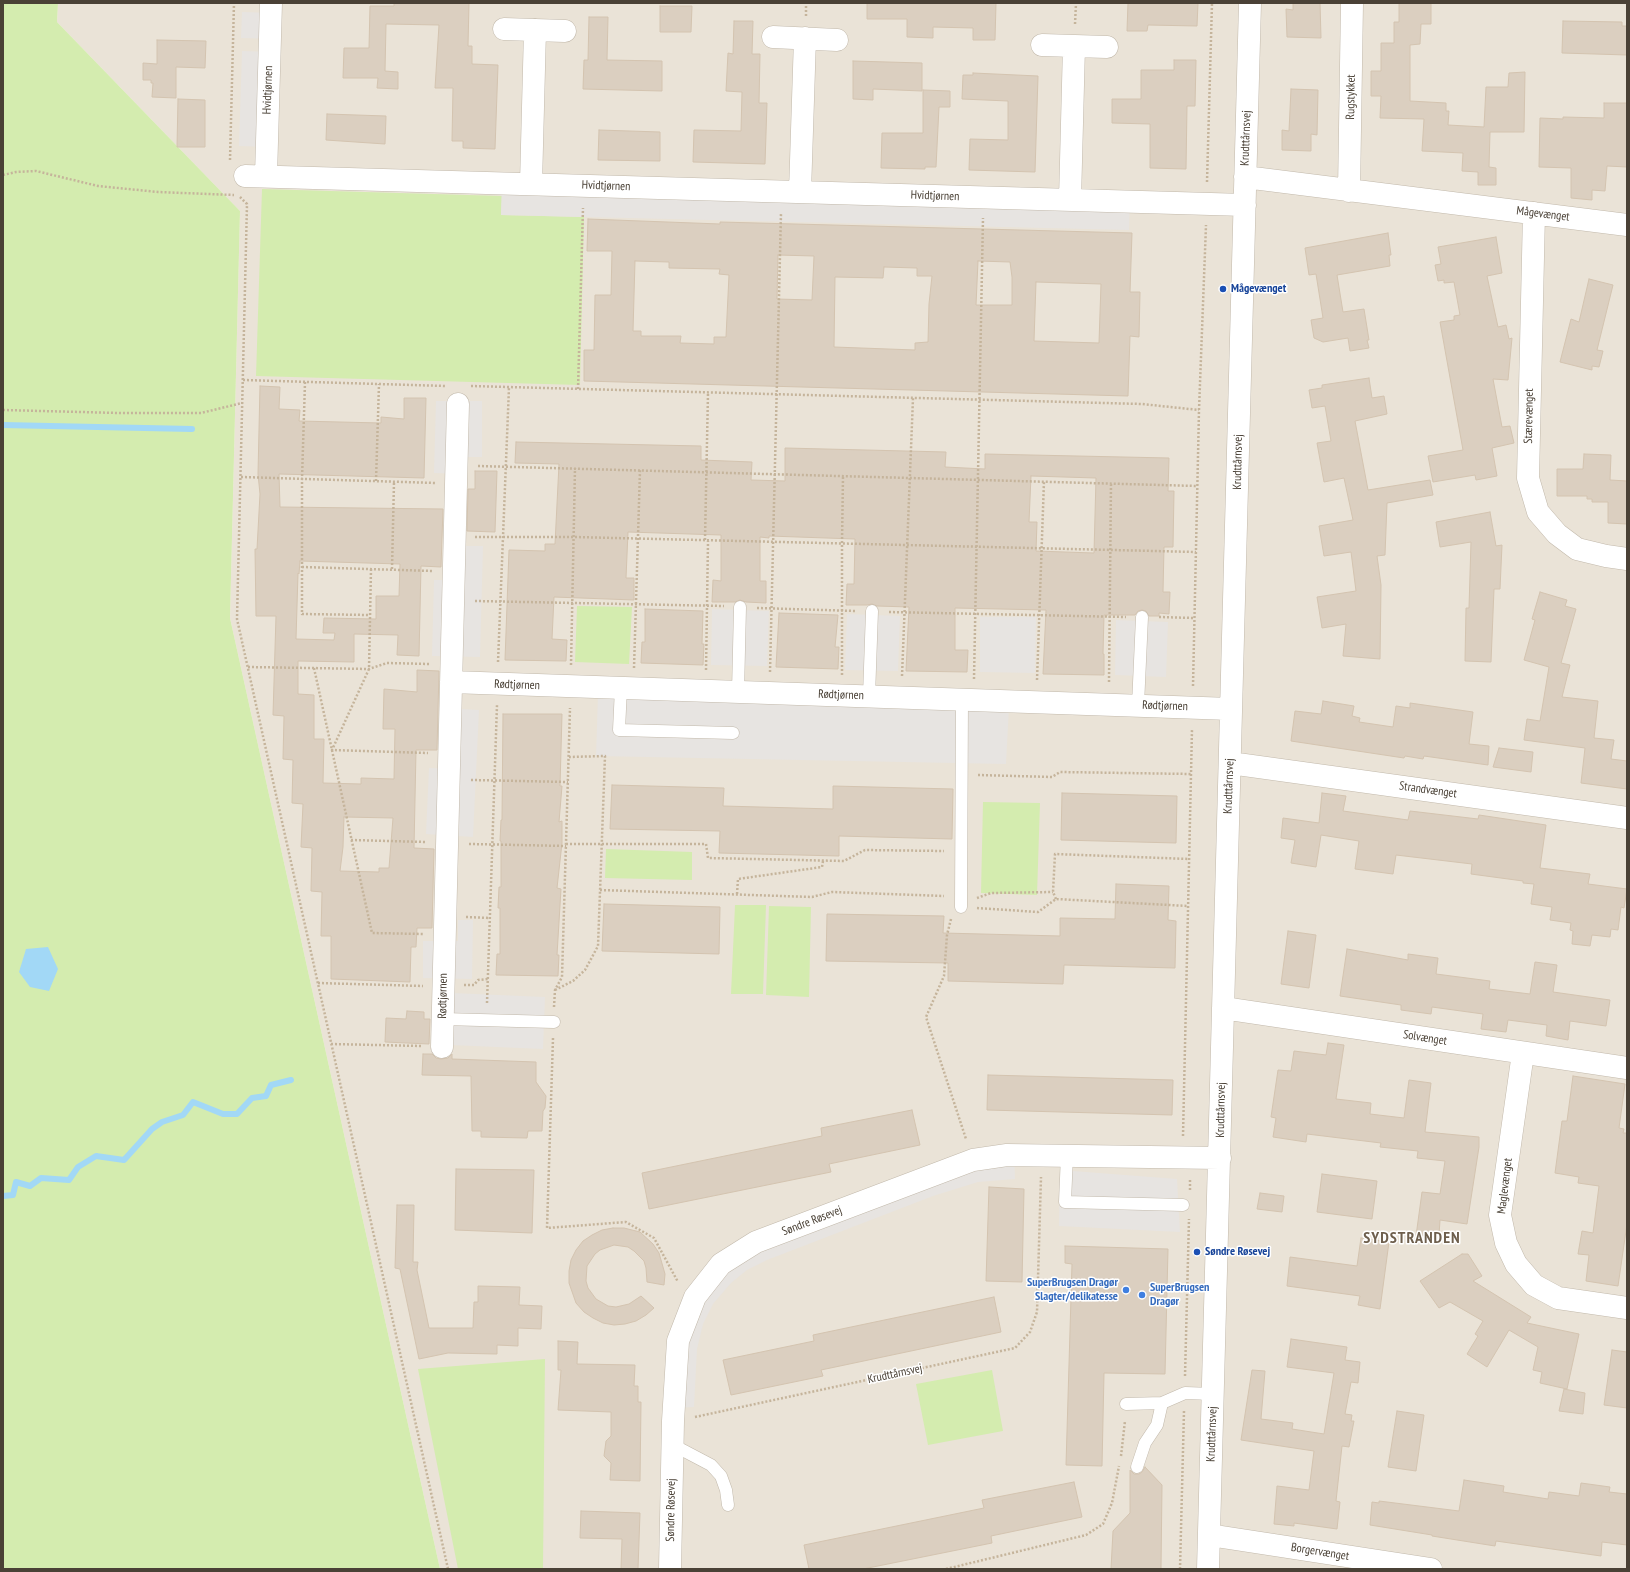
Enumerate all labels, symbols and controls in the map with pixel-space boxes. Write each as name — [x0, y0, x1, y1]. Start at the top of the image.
street label: Hvidtjørnen — [260, 65, 276, 115]
street label: Rugstykket — [1343, 74, 1359, 120]
street label: Krudttårnsvej — [1238, 110, 1254, 166]
street label: Hvidtjørnen — [581, 178, 631, 194]
street label: Hvidtjørnen — [910, 188, 960, 204]
street label: Mågevænget — [1516, 204, 1570, 224]
place label: Mågevænget — [1231, 282, 1286, 296]
marker: Mågevænget — [1218, 284, 1228, 294]
street label: Stærevænget — [1521, 388, 1537, 444]
street label: Krudttårnsvej — [1230, 434, 1246, 490]
street label: Rødtjørnen — [494, 677, 540, 693]
street label: Rødtjørnen — [818, 687, 864, 703]
street label: Rødtjørnen — [1142, 698, 1188, 714]
street label: Krudttårnsvej — [1221, 758, 1237, 814]
street label: Strandvænget — [1398, 779, 1458, 801]
street label: Rødtjørnen — [435, 973, 451, 1019]
street label: Solvænget — [1402, 1027, 1448, 1049]
street label: Krudttårnsvej — [1213, 1082, 1229, 1138]
street label: Maglevænget — [1494, 1157, 1516, 1215]
street label: Søndre Røsevej — [780, 1203, 844, 1239]
district label: SYDSTRANDEN — [1363, 1228, 1461, 1248]
place label: Søndre Røsevej — [1205, 1245, 1270, 1259]
marker: Søndre Røsevej — [1192, 1247, 1202, 1257]
place label: SuperBrugsen Dragør Slagter/delikatesse — [1027, 1276, 1118, 1304]
place label: SuperBrugsen Dragør — [1150, 1281, 1209, 1309]
marker: SuperBrugsen Dragør Slagter/delikatesse — [1121, 1285, 1131, 1295]
marker: SuperBrugsen Dragør — [1137, 1290, 1147, 1300]
street label: Krudttårnsvej — [866, 1361, 924, 1387]
street label: Krudttårnsvej — [1204, 1406, 1220, 1462]
street label: Søndre Røsevej — [663, 1478, 679, 1542]
street label: Borgervænget — [1290, 1540, 1350, 1564]

